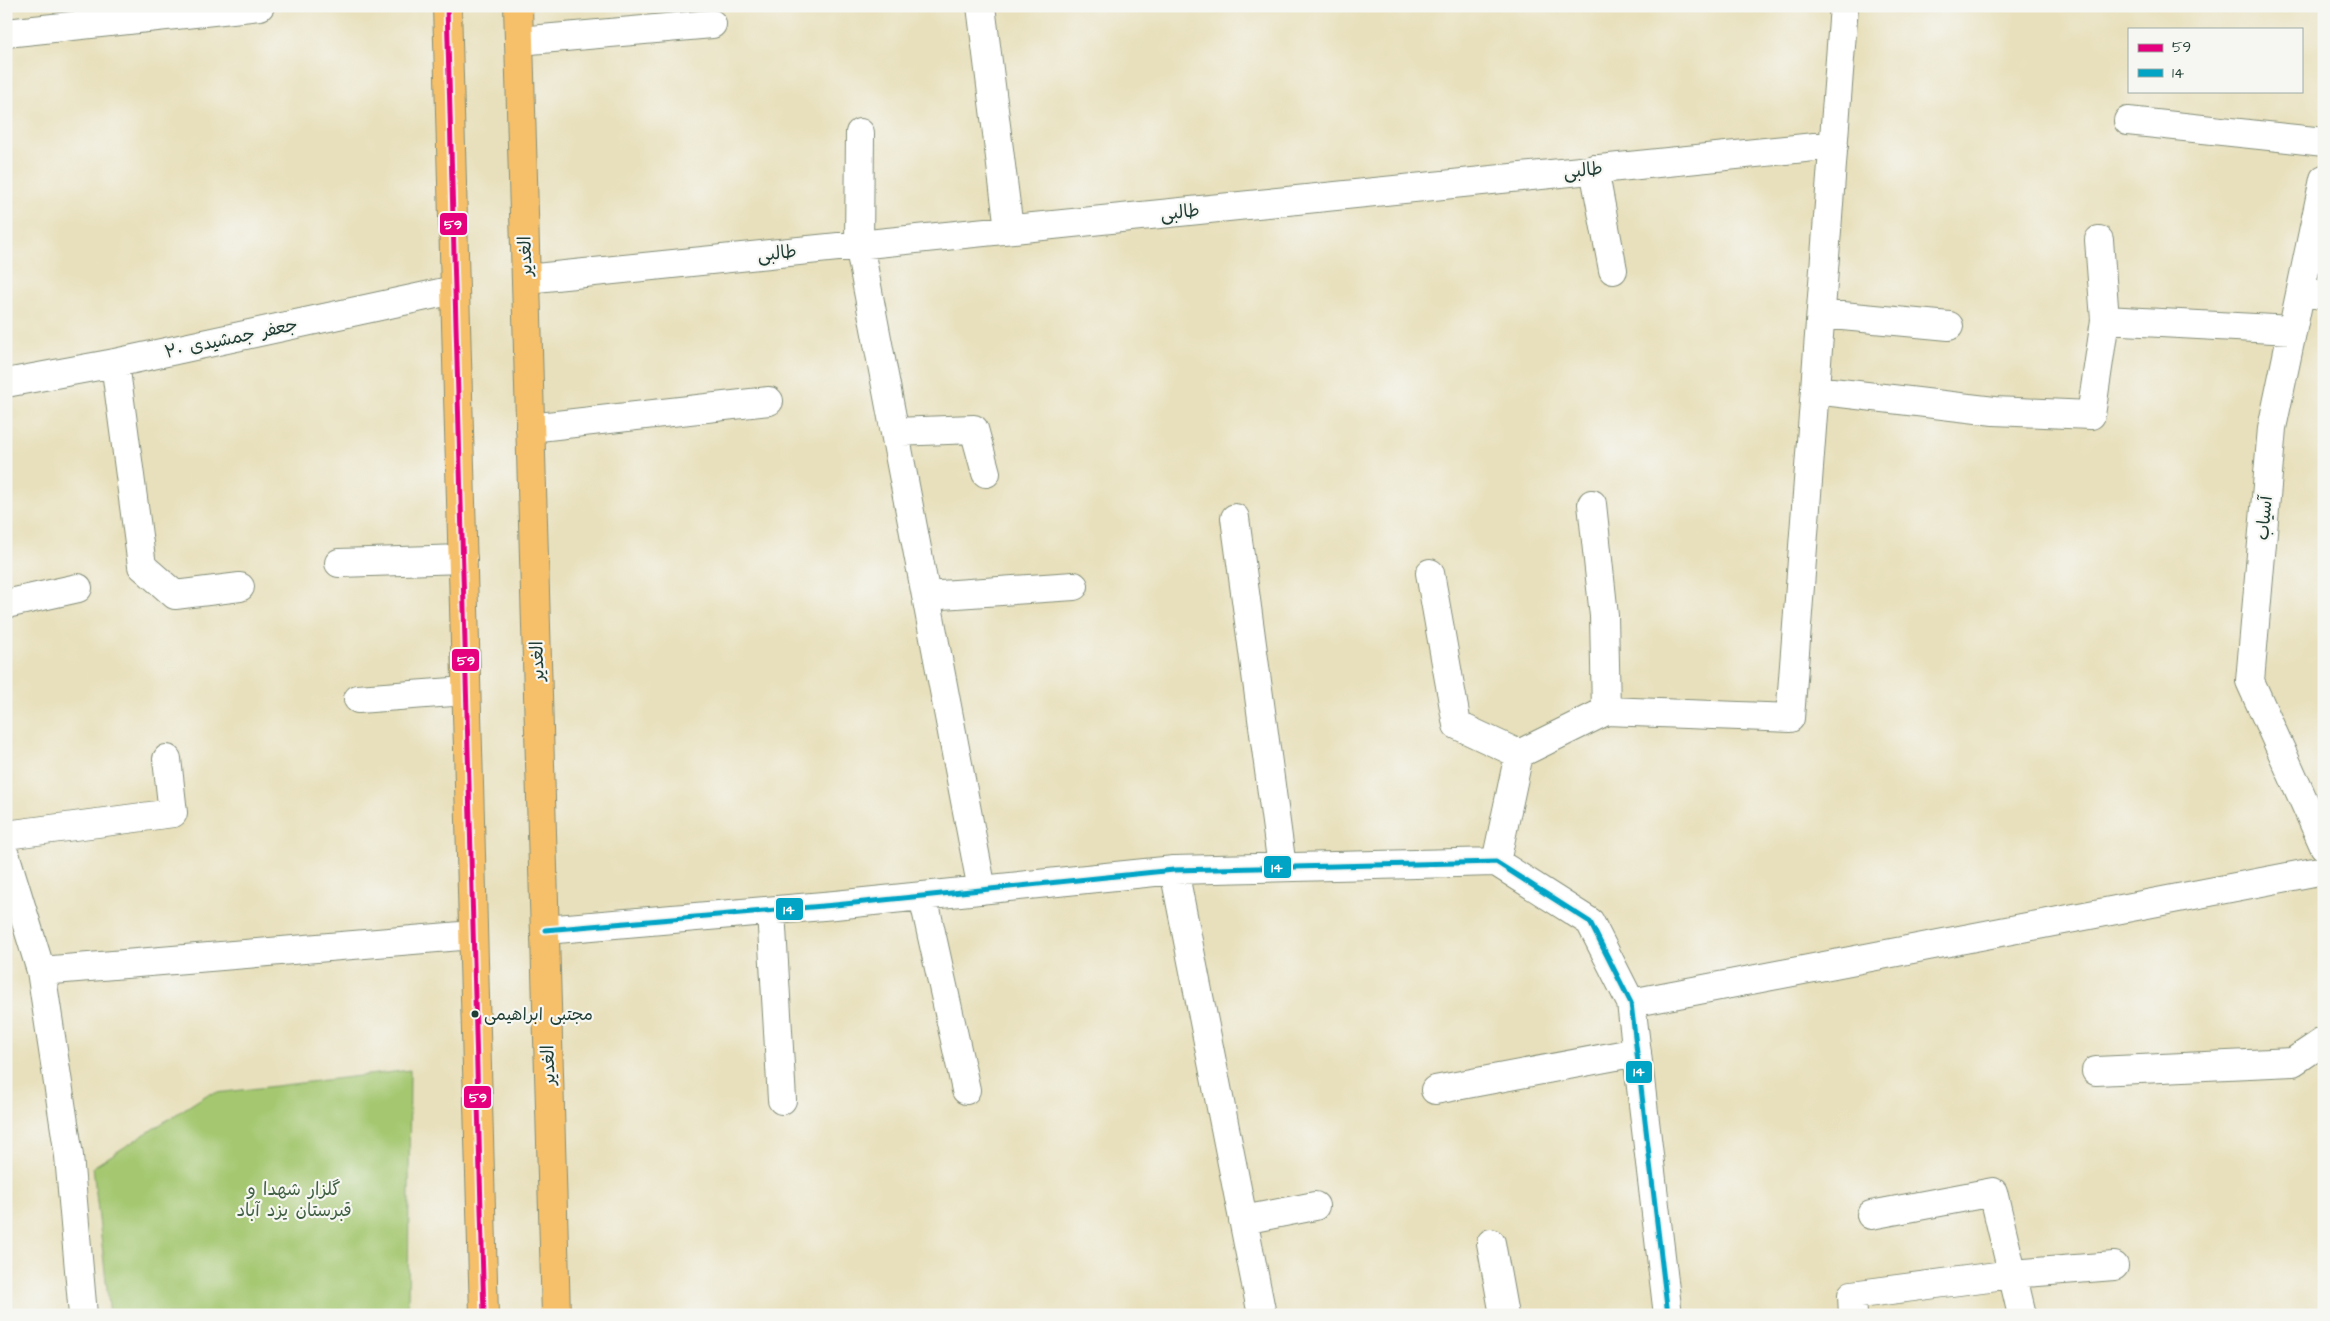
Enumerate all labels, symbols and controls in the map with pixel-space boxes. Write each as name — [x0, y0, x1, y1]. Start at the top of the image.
legend — [2128, 28, 2302, 92]
text: 59 — [2172, 37, 2191, 58]
text: 14 — [2172, 63, 2184, 84]
street label: طالبی — [1562, 156, 1604, 185]
street label: طالبی — [1159, 198, 1201, 227]
line badge: 59 — [439, 212, 468, 236]
text: 59 — [444, 215, 462, 235]
street label: الغدیر — [512, 236, 539, 278]
street label: طالبی — [756, 239, 798, 268]
street label: جعفر جمشیدی ۲۰ — [162, 312, 300, 365]
street label: آسیاب — [2250, 493, 2279, 541]
street label: الغدیر — [524, 641, 551, 683]
line badge: 59 — [451, 648, 480, 672]
text: 59 — [457, 651, 475, 671]
line badge: 14 — [1263, 855, 1292, 879]
text: 14 — [1271, 858, 1283, 878]
line badge: 14 — [775, 897, 804, 921]
text: 14 — [783, 900, 795, 920]
place label: مجتبی ابراهیمی — [484, 1003, 593, 1027]
marker: مجتبی ابراهیمی — [470, 1009, 480, 1019]
street label: الغدیر — [535, 1045, 562, 1087]
line badge: 14 — [1625, 1060, 1653, 1084]
text: 14 — [1633, 1062, 1645, 1082]
line badge: 59 — [463, 1085, 492, 1109]
text: 59 — [469, 1088, 487, 1108]
park label: گلزار شهدا و قبرستان یزد آباد — [236, 1177, 352, 1223]

